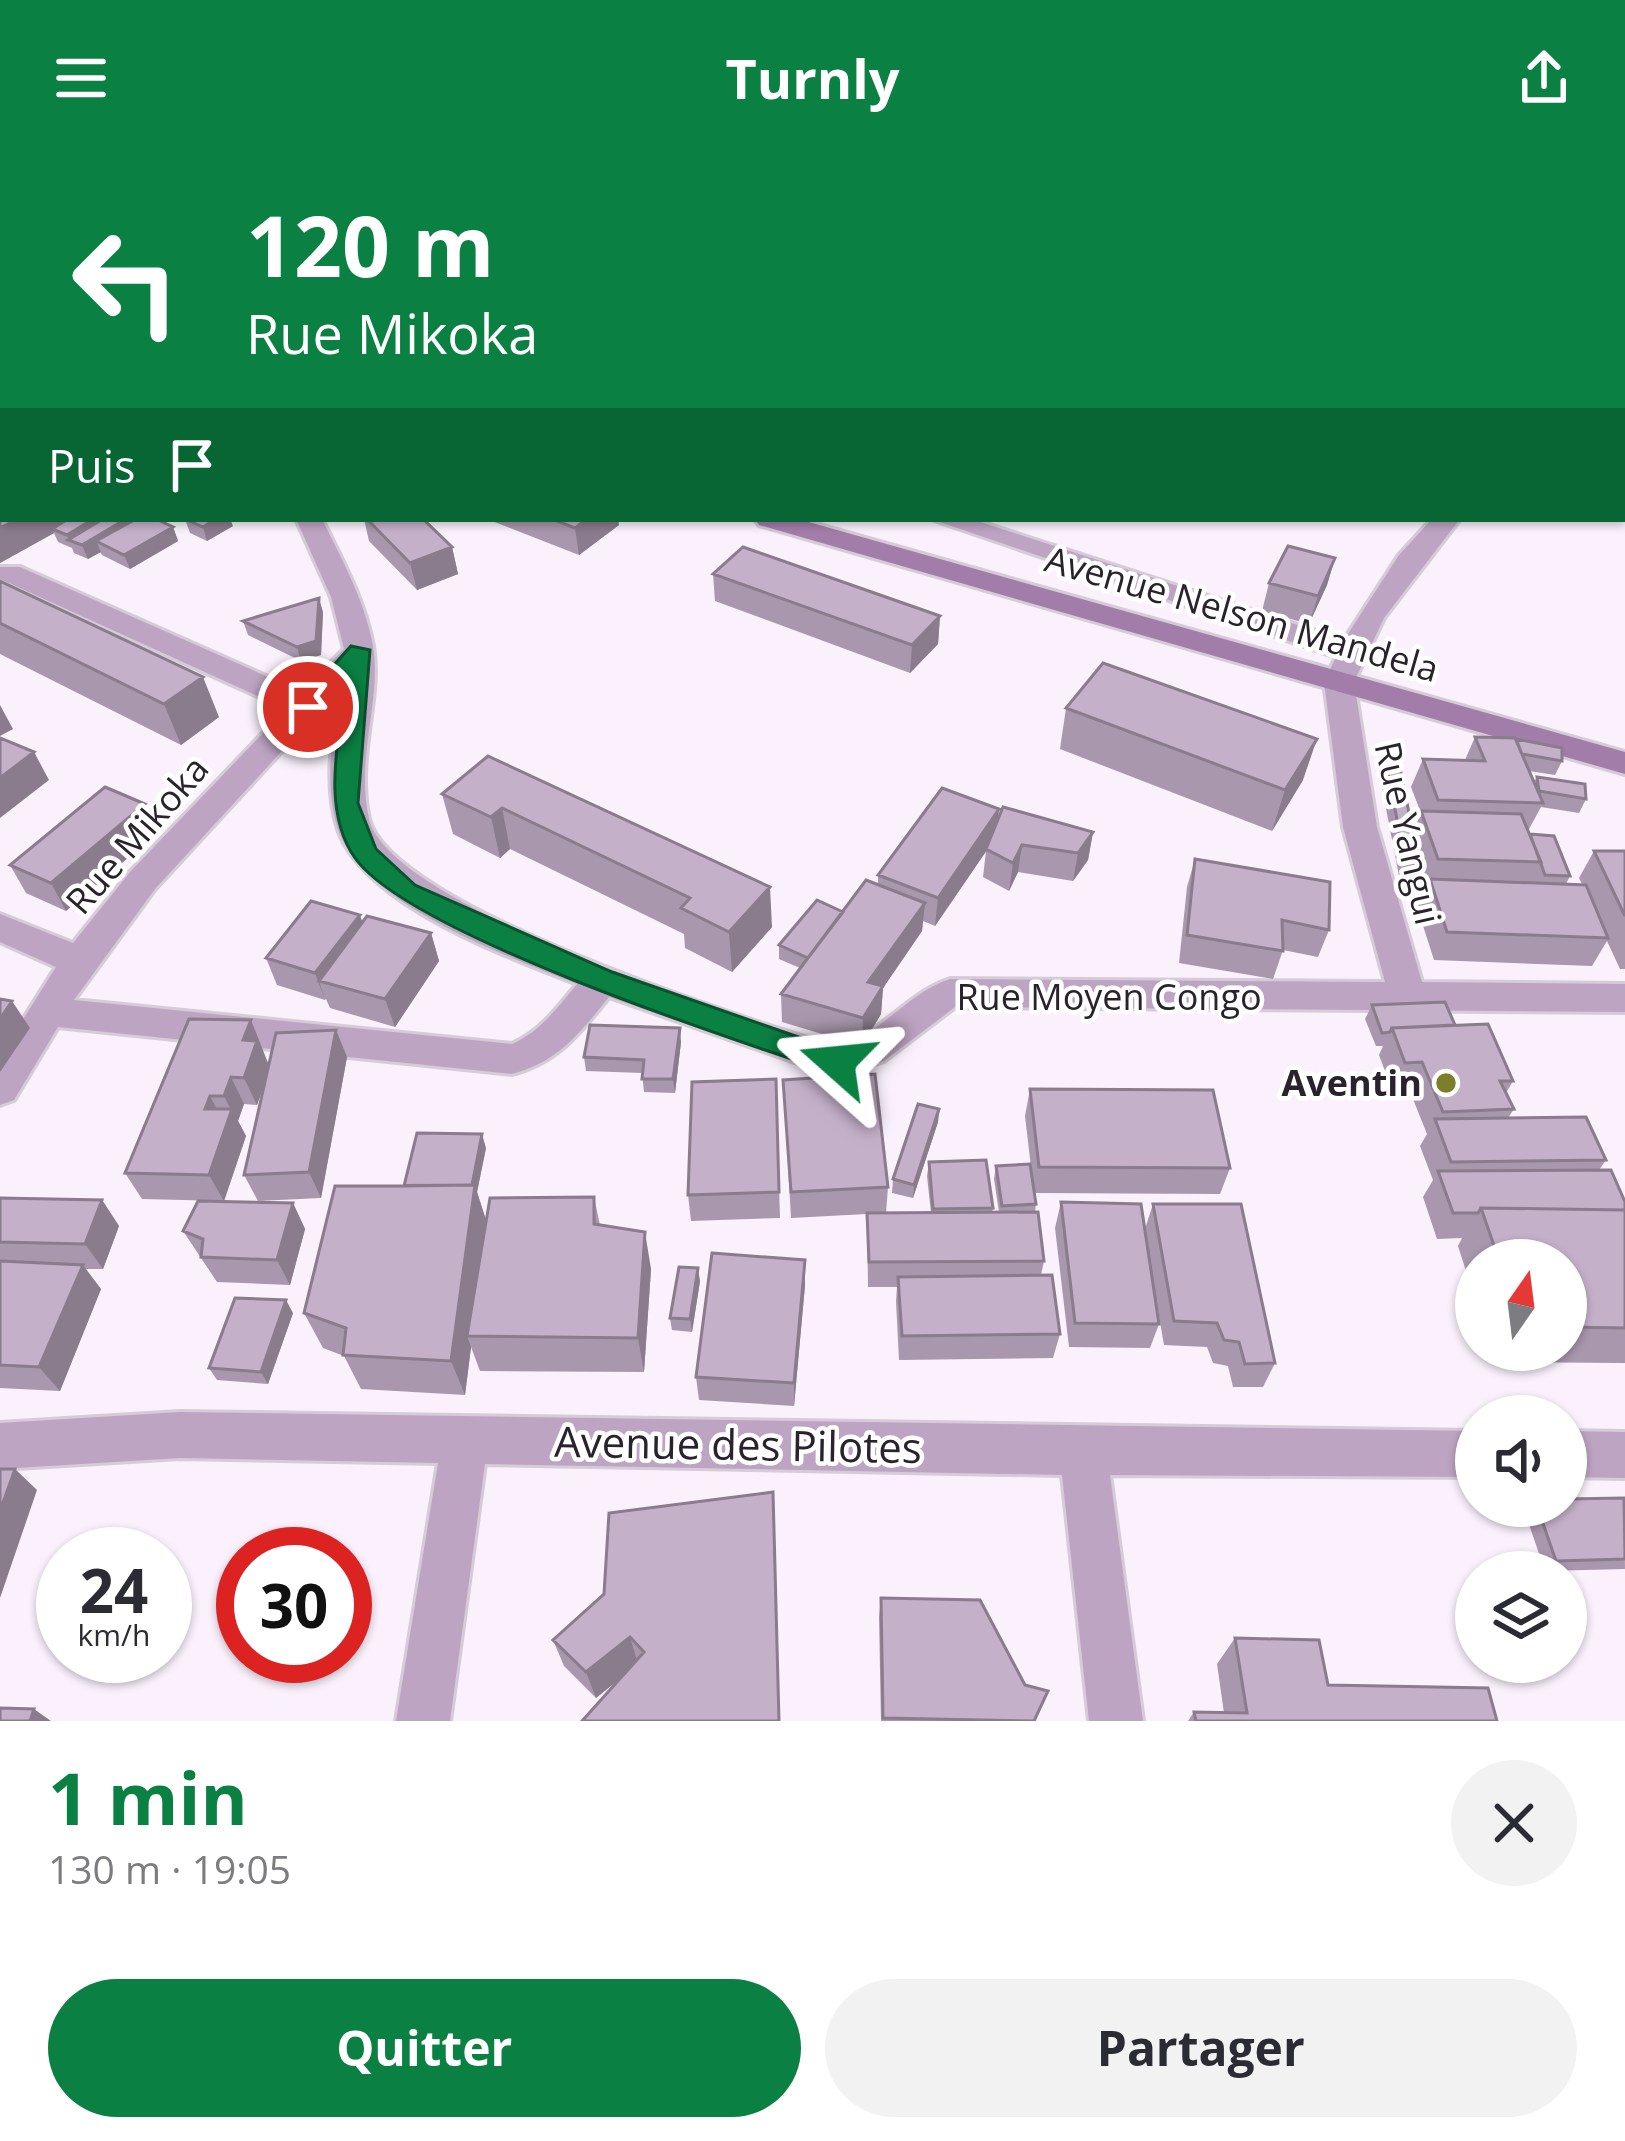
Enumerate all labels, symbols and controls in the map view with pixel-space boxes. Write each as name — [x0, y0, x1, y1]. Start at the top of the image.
text: Turnly — [726, 41, 899, 115]
icon: menu — [48, 45, 114, 111]
icon: share — [1511, 45, 1577, 111]
text: 120 m — [246, 187, 494, 302]
icon: left — [48, 204, 204, 360]
text: Rue Mikoka — [246, 296, 538, 370]
icon: arrive — [159, 432, 225, 498]
text: Puis — [48, 435, 135, 496]
street label: Avenue Nelson Mandela — [1040, 534, 1445, 693]
pin — [257, 656, 359, 758]
icon: arrive — [275, 674, 341, 740]
street label: Rue Yangui — [1364, 736, 1453, 929]
street label: Rue Mikoka — [54, 745, 219, 924]
street label: Rue Moyen Congo — [956, 972, 1262, 1021]
position arrow — [774, 999, 900, 1125]
place label: Aventin — [1281, 1058, 1422, 1107]
marker: Aventin — [1433, 1070, 1459, 1096]
north arrow — [1455, 1239, 1587, 1371]
map controls — [1455, 1239, 1587, 1683]
button: sound — [1455, 1395, 1587, 1527]
street label: Avenue des Pilotes — [554, 1412, 922, 1475]
speed limit sign: 30 — [216, 1527, 372, 1683]
text: 24 — [80, 1549, 148, 1631]
button: layers — [1455, 1551, 1587, 1683]
text: km/h — [78, 1614, 150, 1655]
text: 1 min — [48, 1748, 248, 1846]
button: close — [1451, 1760, 1577, 1886]
text: 130 m · 19:05 — [48, 1842, 291, 1895]
button: Quitter — [48, 1979, 801, 2117]
button: Partager — [825, 1979, 1577, 2117]

